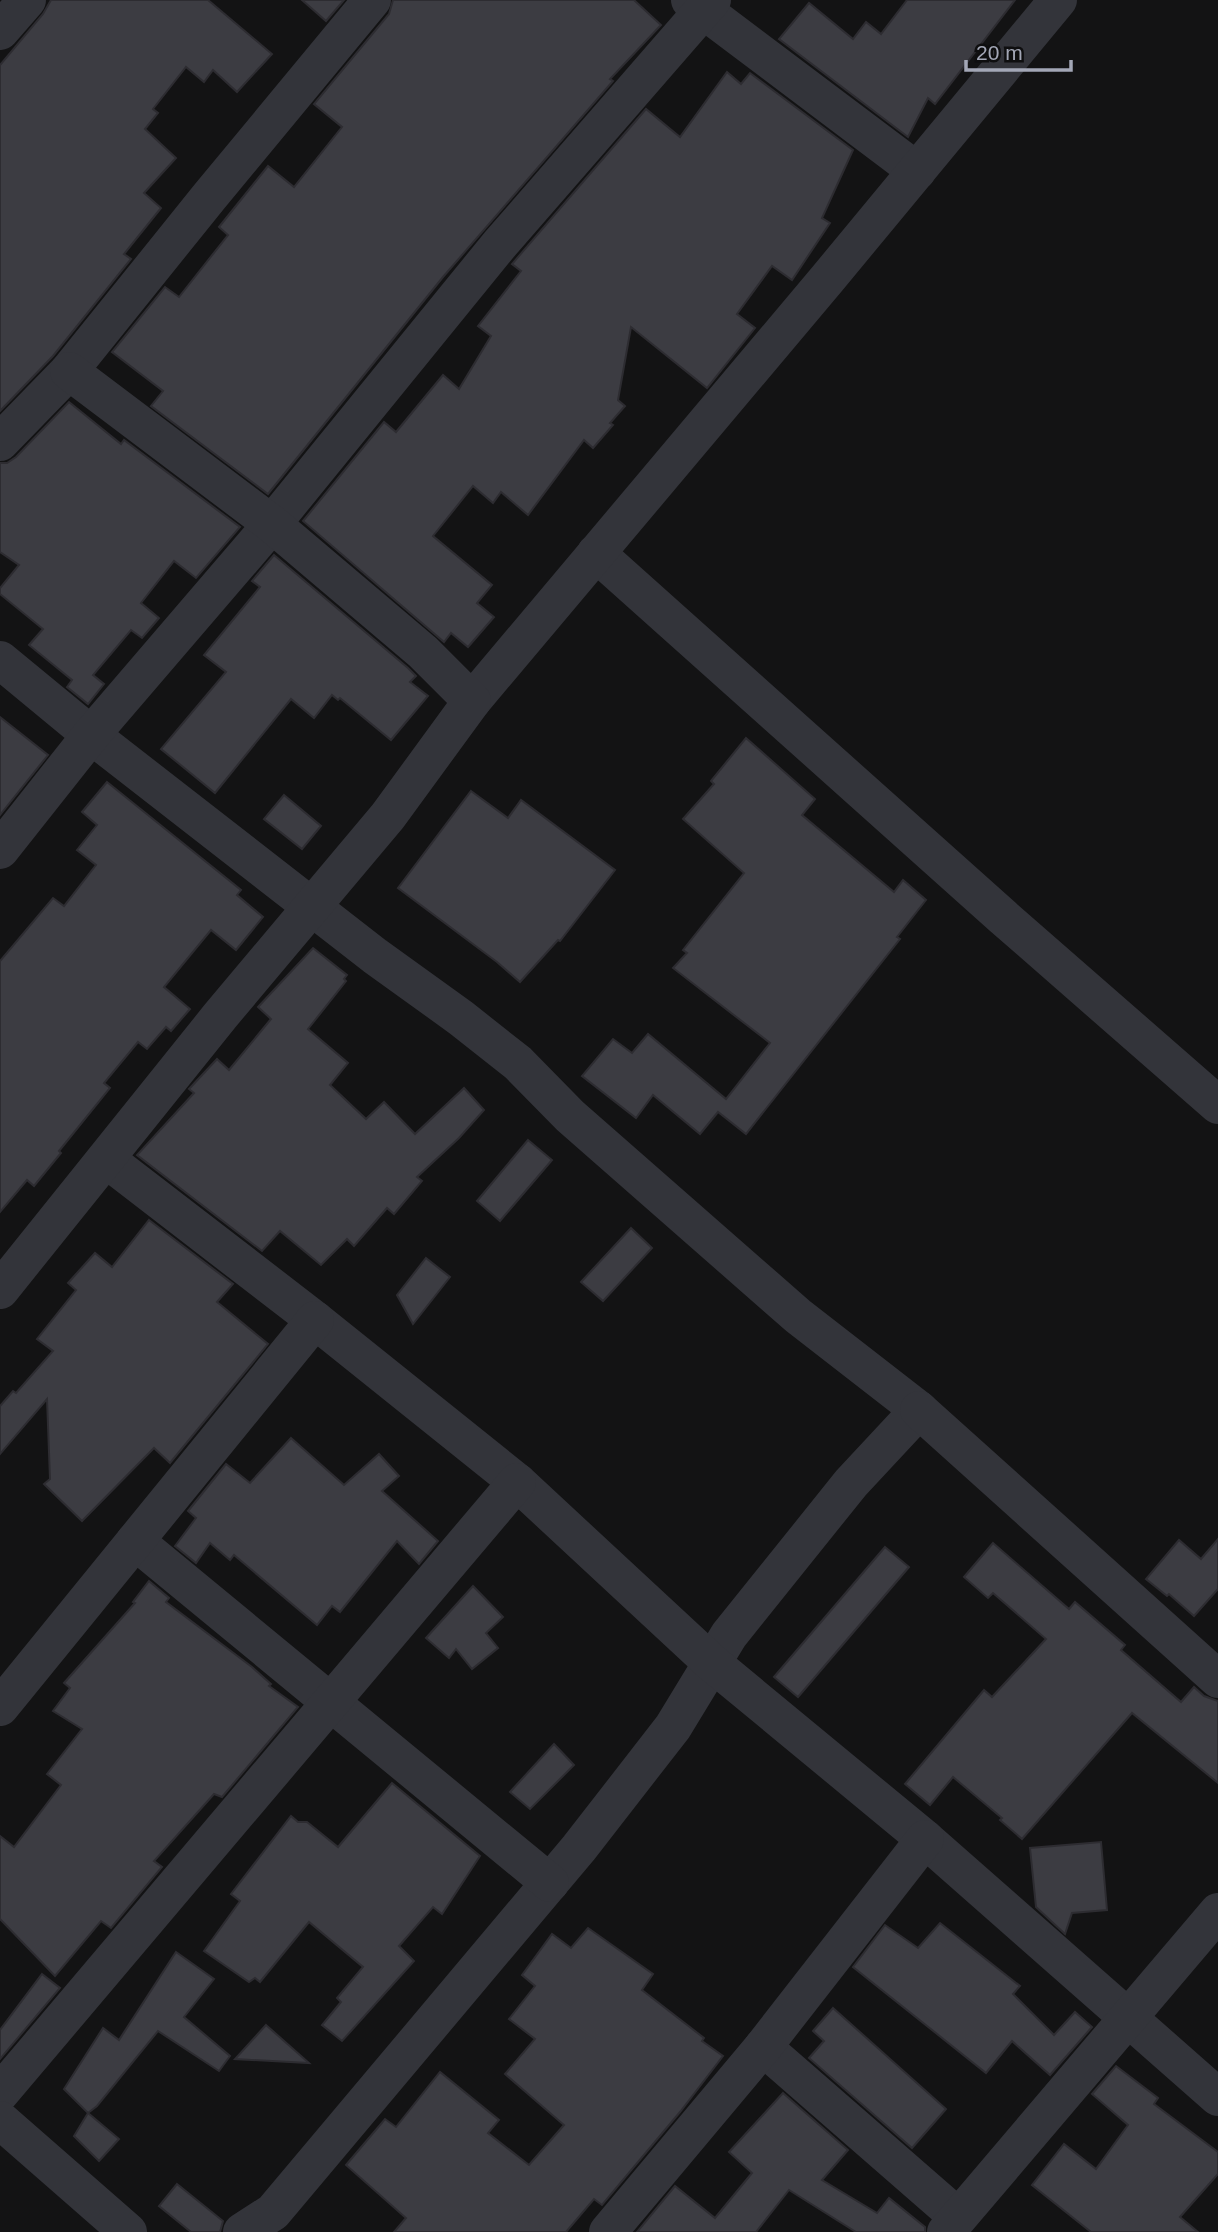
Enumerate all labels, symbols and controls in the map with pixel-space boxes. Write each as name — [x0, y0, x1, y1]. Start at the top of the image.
scale bar — [966, 28, 1071, 72]
text: 20 m — [976, 41, 1023, 64]

